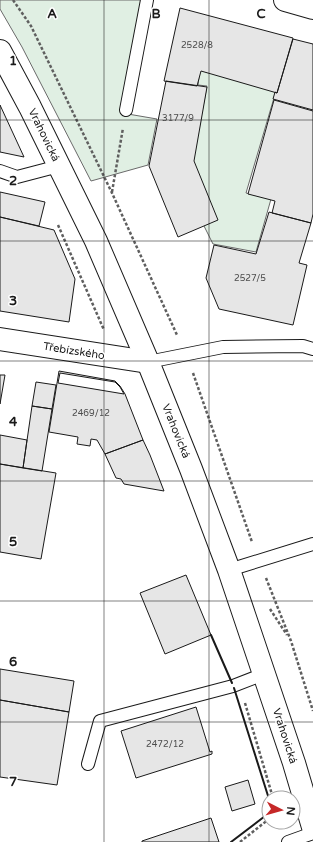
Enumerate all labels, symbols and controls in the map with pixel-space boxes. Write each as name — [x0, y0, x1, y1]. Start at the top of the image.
text: A — [47, 6, 57, 22]
text: B — [151, 6, 161, 22]
text: C — [256, 6, 266, 22]
house number: 2528/8 — [181, 40, 213, 51]
text: 1 — [9, 53, 17, 69]
street label: Vrahovická — [26, 106, 62, 164]
house number: 3177/9 — [162, 113, 194, 124]
text: 2 — [9, 173, 17, 189]
house number: 2527/5 — [234, 273, 266, 284]
text: 3 — [9, 293, 17, 309]
street label: Třebízského — [42, 340, 106, 362]
street label: Vrahovická — [159, 402, 193, 460]
house number: 2469/12 — [72, 408, 110, 419]
text: 4 — [9, 414, 18, 430]
text: 5 — [9, 534, 17, 550]
text: 6 — [9, 654, 17, 670]
street label: Vrahovická — [270, 707, 300, 765]
house number: 2472/12 — [146, 739, 184, 750]
text: 7 — [9, 774, 17, 790]
north arrow — [261, 790, 301, 830]
text: N — [284, 806, 297, 816]

